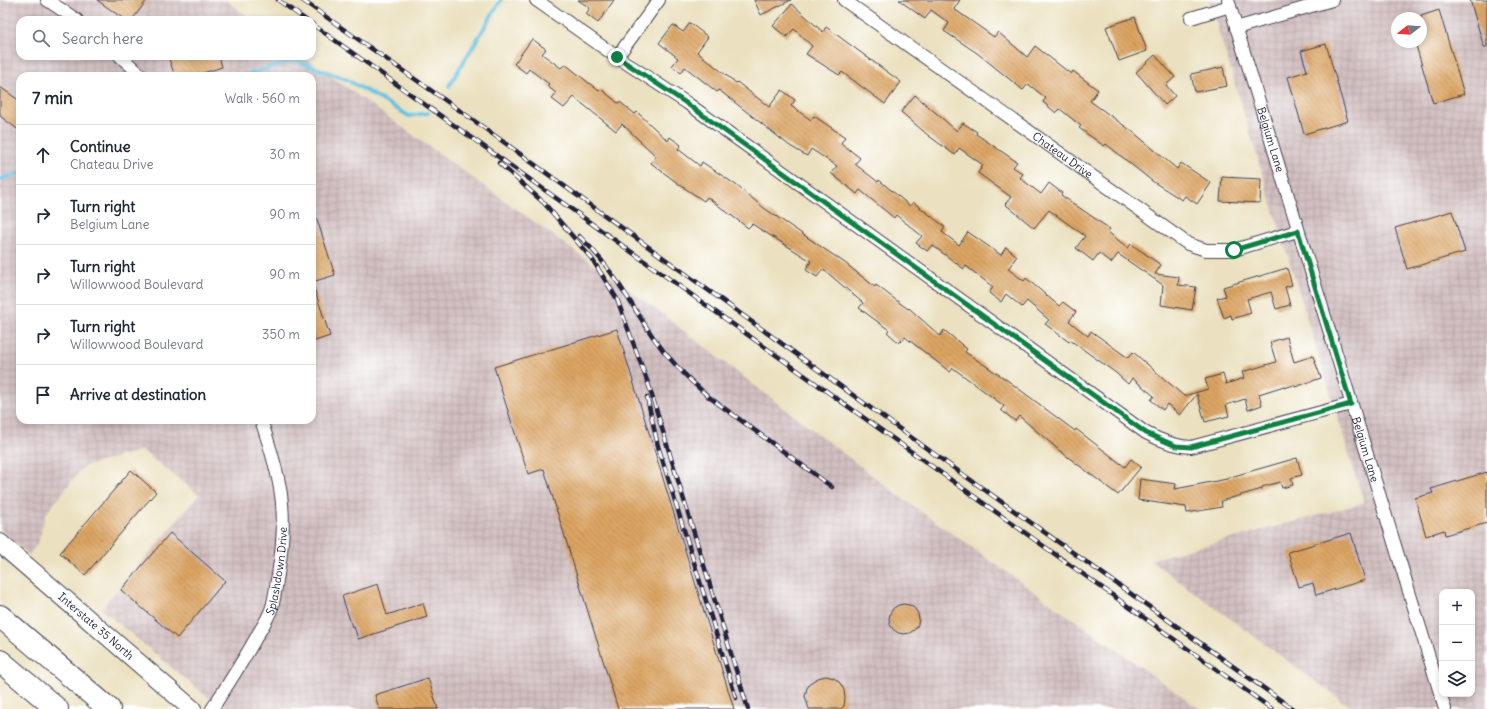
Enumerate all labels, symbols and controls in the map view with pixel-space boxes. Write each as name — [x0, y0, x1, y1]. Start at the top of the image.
north arrow — [1391, 12, 1427, 48]
search box — [16, 16, 316, 60]
icon: search — [30, 27, 52, 49]
text: Search here — [62, 29, 143, 48]
route end — [608, 48, 626, 66]
text: 7 min — [32, 87, 73, 109]
text: Walk · 560 m — [225, 90, 300, 107]
street label: Belgium Lane — [1254, 105, 1287, 174]
street label: Chateau Drive — [1030, 129, 1096, 181]
text: Continue — [70, 137, 131, 156]
icon: ahead — [32, 144, 54, 166]
text: 30 m — [270, 146, 300, 163]
text: Chateau Drive — [70, 156, 154, 173]
text: Turn right — [70, 197, 135, 216]
icon: right — [32, 204, 54, 226]
text: 90 m — [269, 206, 300, 223]
text: Belgium Lane — [70, 216, 150, 233]
route start — [1225, 241, 1243, 259]
text: Turn right — [70, 257, 135, 276]
icon: right — [32, 264, 54, 286]
text: 90 m — [269, 266, 300, 283]
text: Willowwood Boulevard — [70, 276, 203, 293]
text: Turn right — [70, 317, 135, 336]
icon: right — [32, 324, 54, 346]
text: 350 m — [262, 326, 300, 343]
text: Willowwood Boulevard — [70, 336, 203, 353]
icon: arrive — [32, 384, 54, 406]
text: Arrive at destination — [70, 385, 206, 404]
street label: Belgium Lane — [1349, 415, 1382, 484]
street label: Splashdown Drive — [263, 527, 290, 617]
street label: Interstate 35 North — [55, 589, 137, 663]
map controls — [1439, 589, 1475, 697]
button: + — [1439, 589, 1475, 625]
button: − — [1439, 625, 1475, 661]
button: layers — [1439, 661, 1475, 697]

